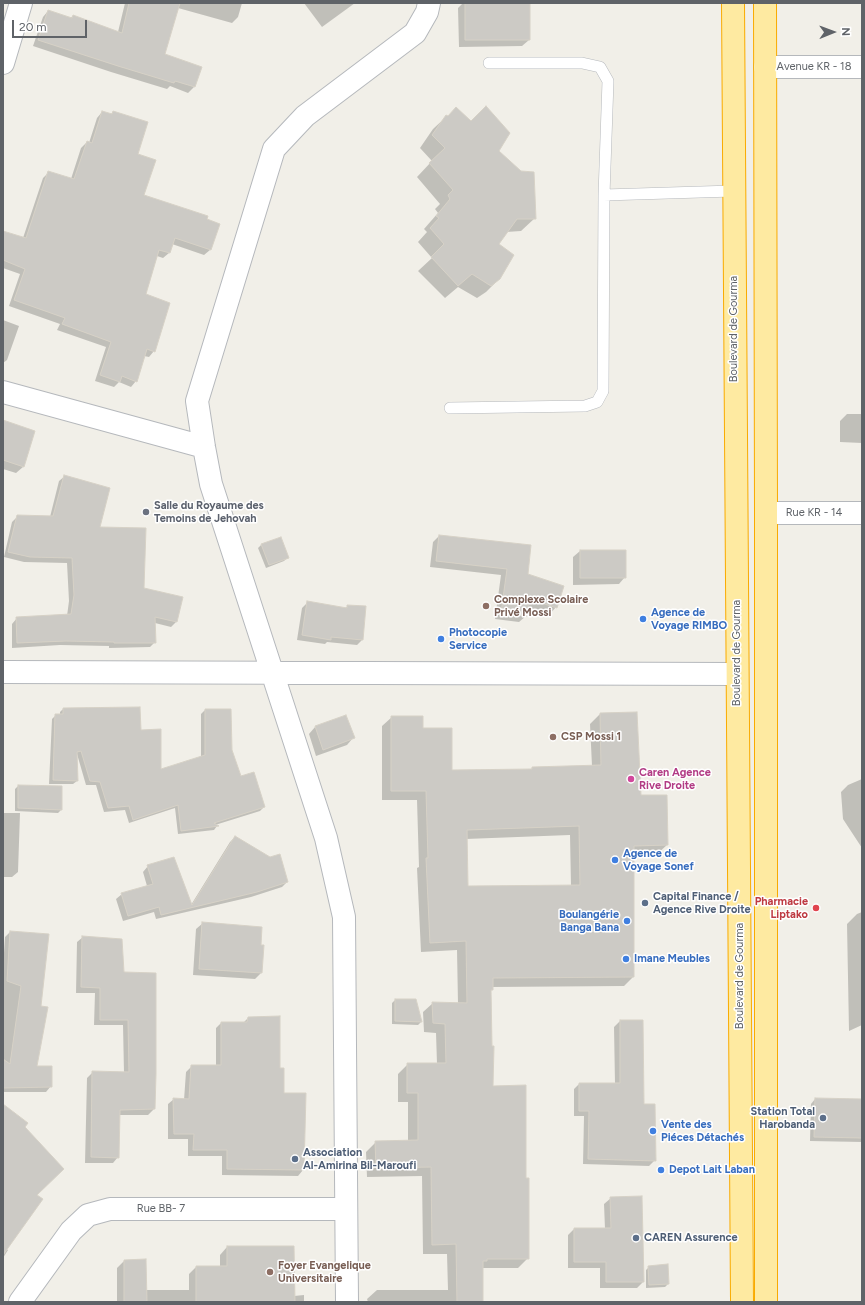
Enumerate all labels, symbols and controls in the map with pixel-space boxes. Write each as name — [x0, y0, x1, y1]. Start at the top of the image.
scale bar — [14, 12, 89, 38]
north arrow — [813, 12, 853, 52]
text: 20 m — [19, 20, 47, 34]
text: N — [839, 27, 852, 36]
street label: Avenue KR - 18 — [777, 60, 851, 74]
street label: Boulevard de Gourma — [727, 276, 741, 382]
place label: Salle du Royaume des Temoins de Jehovah — [154, 499, 264, 525]
street label: Rue KR - 14 — [786, 506, 842, 520]
marker: Salle du Royaume des Temoins de Jehovah — [141, 507, 151, 517]
place label: Complexe Scolaire Privé Mossi — [494, 593, 588, 619]
street label: Boulevard de Gourma — [730, 600, 744, 706]
marker: Complexe Scolaire Privé Mossi — [481, 601, 491, 611]
place label: Agence de Voyage RIMBO — [651, 606, 727, 632]
marker: Agence de Voyage RIMBO — [638, 614, 648, 624]
place label: Photocopie Service — [449, 626, 507, 652]
marker: Photocopie Service — [436, 634, 446, 644]
place label: CSP Mossi 1 — [561, 730, 621, 744]
marker: CSP Mossi 1 — [548, 732, 558, 742]
place label: Caren Agence Rive Droite — [639, 766, 711, 792]
marker: Caren Agence Rive Droite — [626, 774, 636, 784]
place label: Agence de Voyage Sonef — [623, 847, 694, 873]
marker: Agence de Voyage Sonef — [610, 855, 620, 865]
place label: Capital Finance / Agence Rive Droite — [653, 890, 751, 916]
place label: Pharmacie Liptako — [755, 895, 808, 921]
marker: Capital Finance / Agence Rive Droite — [640, 898, 650, 908]
marker: Pharmacie Liptako — [811, 903, 821, 913]
place label: Boulangérie Banga Bana — [559, 908, 619, 934]
marker: Boulangérie Banga Bana — [622, 916, 632, 926]
street label: Boulevard de Gourma — [733, 923, 747, 1029]
place label: Imane Meubles — [634, 952, 710, 966]
marker: Imane Meubles — [621, 954, 631, 964]
place label: Station Total Harobanda — [751, 1105, 815, 1131]
marker: Station Total Harobanda — [818, 1113, 828, 1123]
place label: Vente des Piéces Détachés — [661, 1118, 744, 1144]
marker: Vente des Piéces Détachés — [648, 1126, 658, 1136]
place label: Association Al-Amirina Bil-Maroufi — [303, 1146, 416, 1172]
marker: Association Al-Amirina Bil-Maroufi — [290, 1154, 300, 1164]
place label: Depot Lait Laban — [669, 1163, 755, 1177]
marker: Depot Lait Laban — [656, 1165, 666, 1175]
street label: Rue BB- 7 — [137, 1202, 185, 1216]
place label: CAREN Assurence — [644, 1231, 737, 1245]
marker: CAREN Assurence — [631, 1233, 641, 1243]
place label: Foyer Evangelique Universitaire — [278, 1259, 371, 1285]
marker: Foyer Evangelique Universitaire — [265, 1267, 275, 1277]

